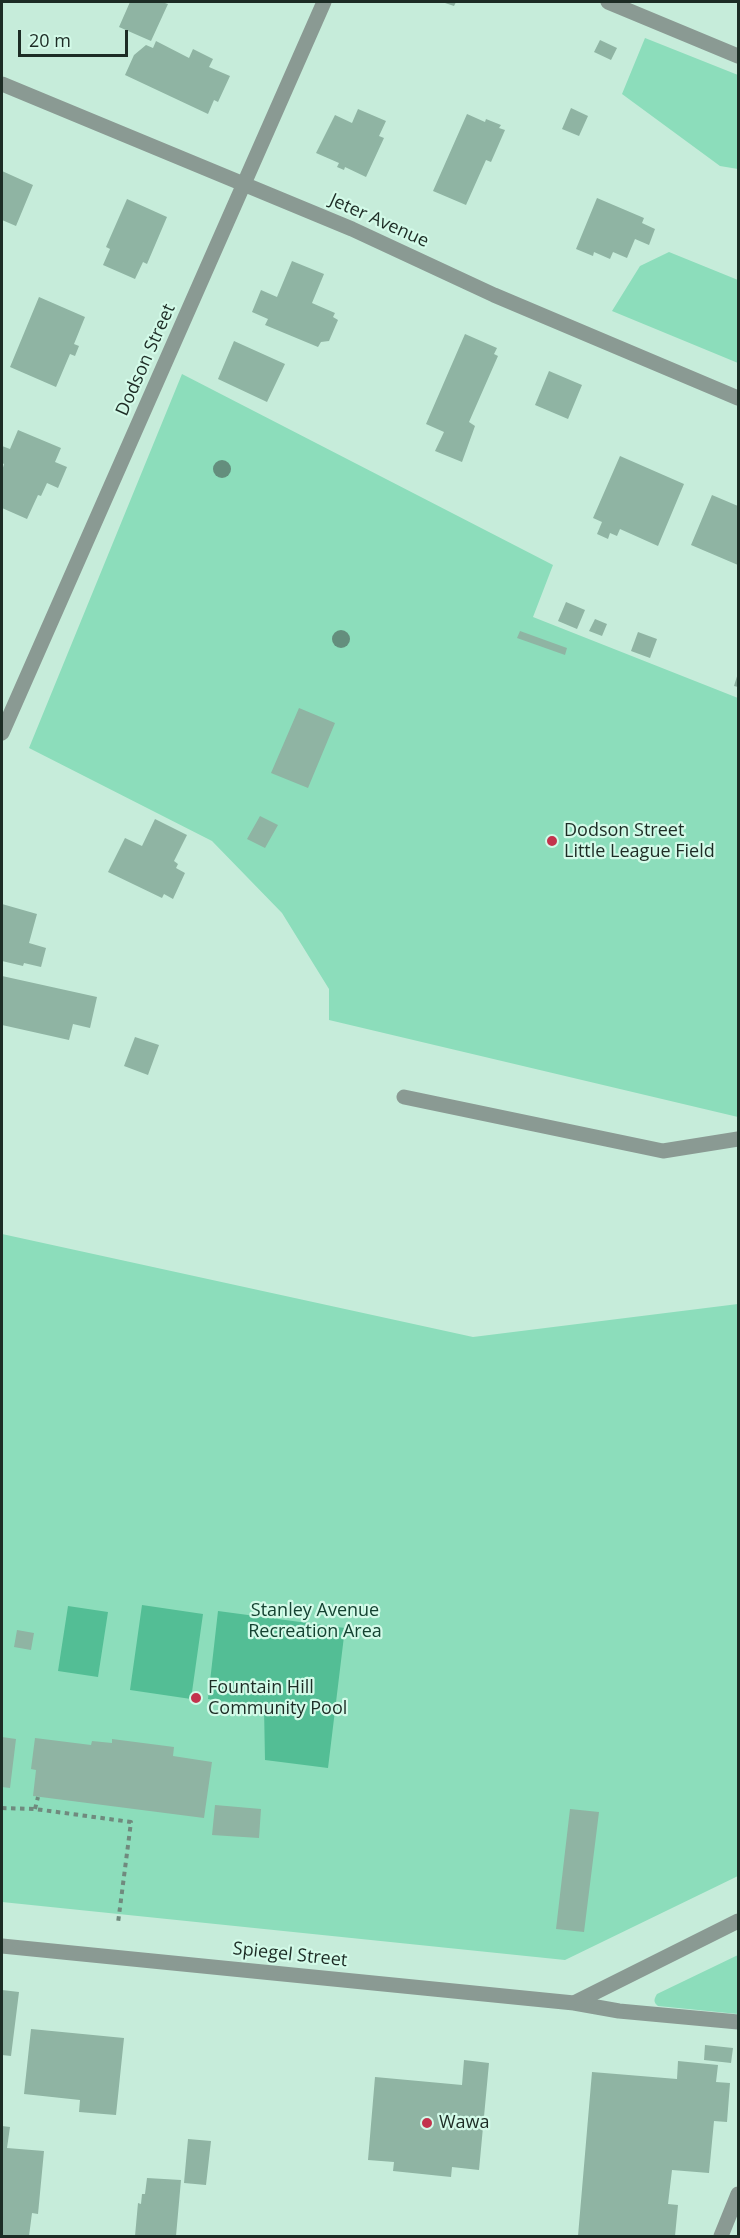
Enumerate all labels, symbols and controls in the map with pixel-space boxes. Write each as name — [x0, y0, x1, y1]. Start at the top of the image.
scale bar — [21, 18, 130, 56]
text: 20 m — [29, 28, 71, 52]
street label: Jeter Avenue — [326, 190, 432, 252]
street label: Dodson Street — [112, 301, 180, 419]
place label: Dodson Street Little League Field — [564, 820, 715, 862]
marker: Dodson Street Little League Field — [545, 834, 559, 848]
park label: Stanley Avenue Recreation Area — [248, 1600, 382, 1642]
place label: Fountain Hill Community Pool — [208, 1677, 347, 1720]
marker: Fountain Hill Community Pool — [189, 1691, 203, 1705]
street label: Spiegel Street — [232, 1938, 348, 1972]
place label: Wawa — [439, 2112, 490, 2134]
marker: Wawa — [420, 2116, 434, 2130]

